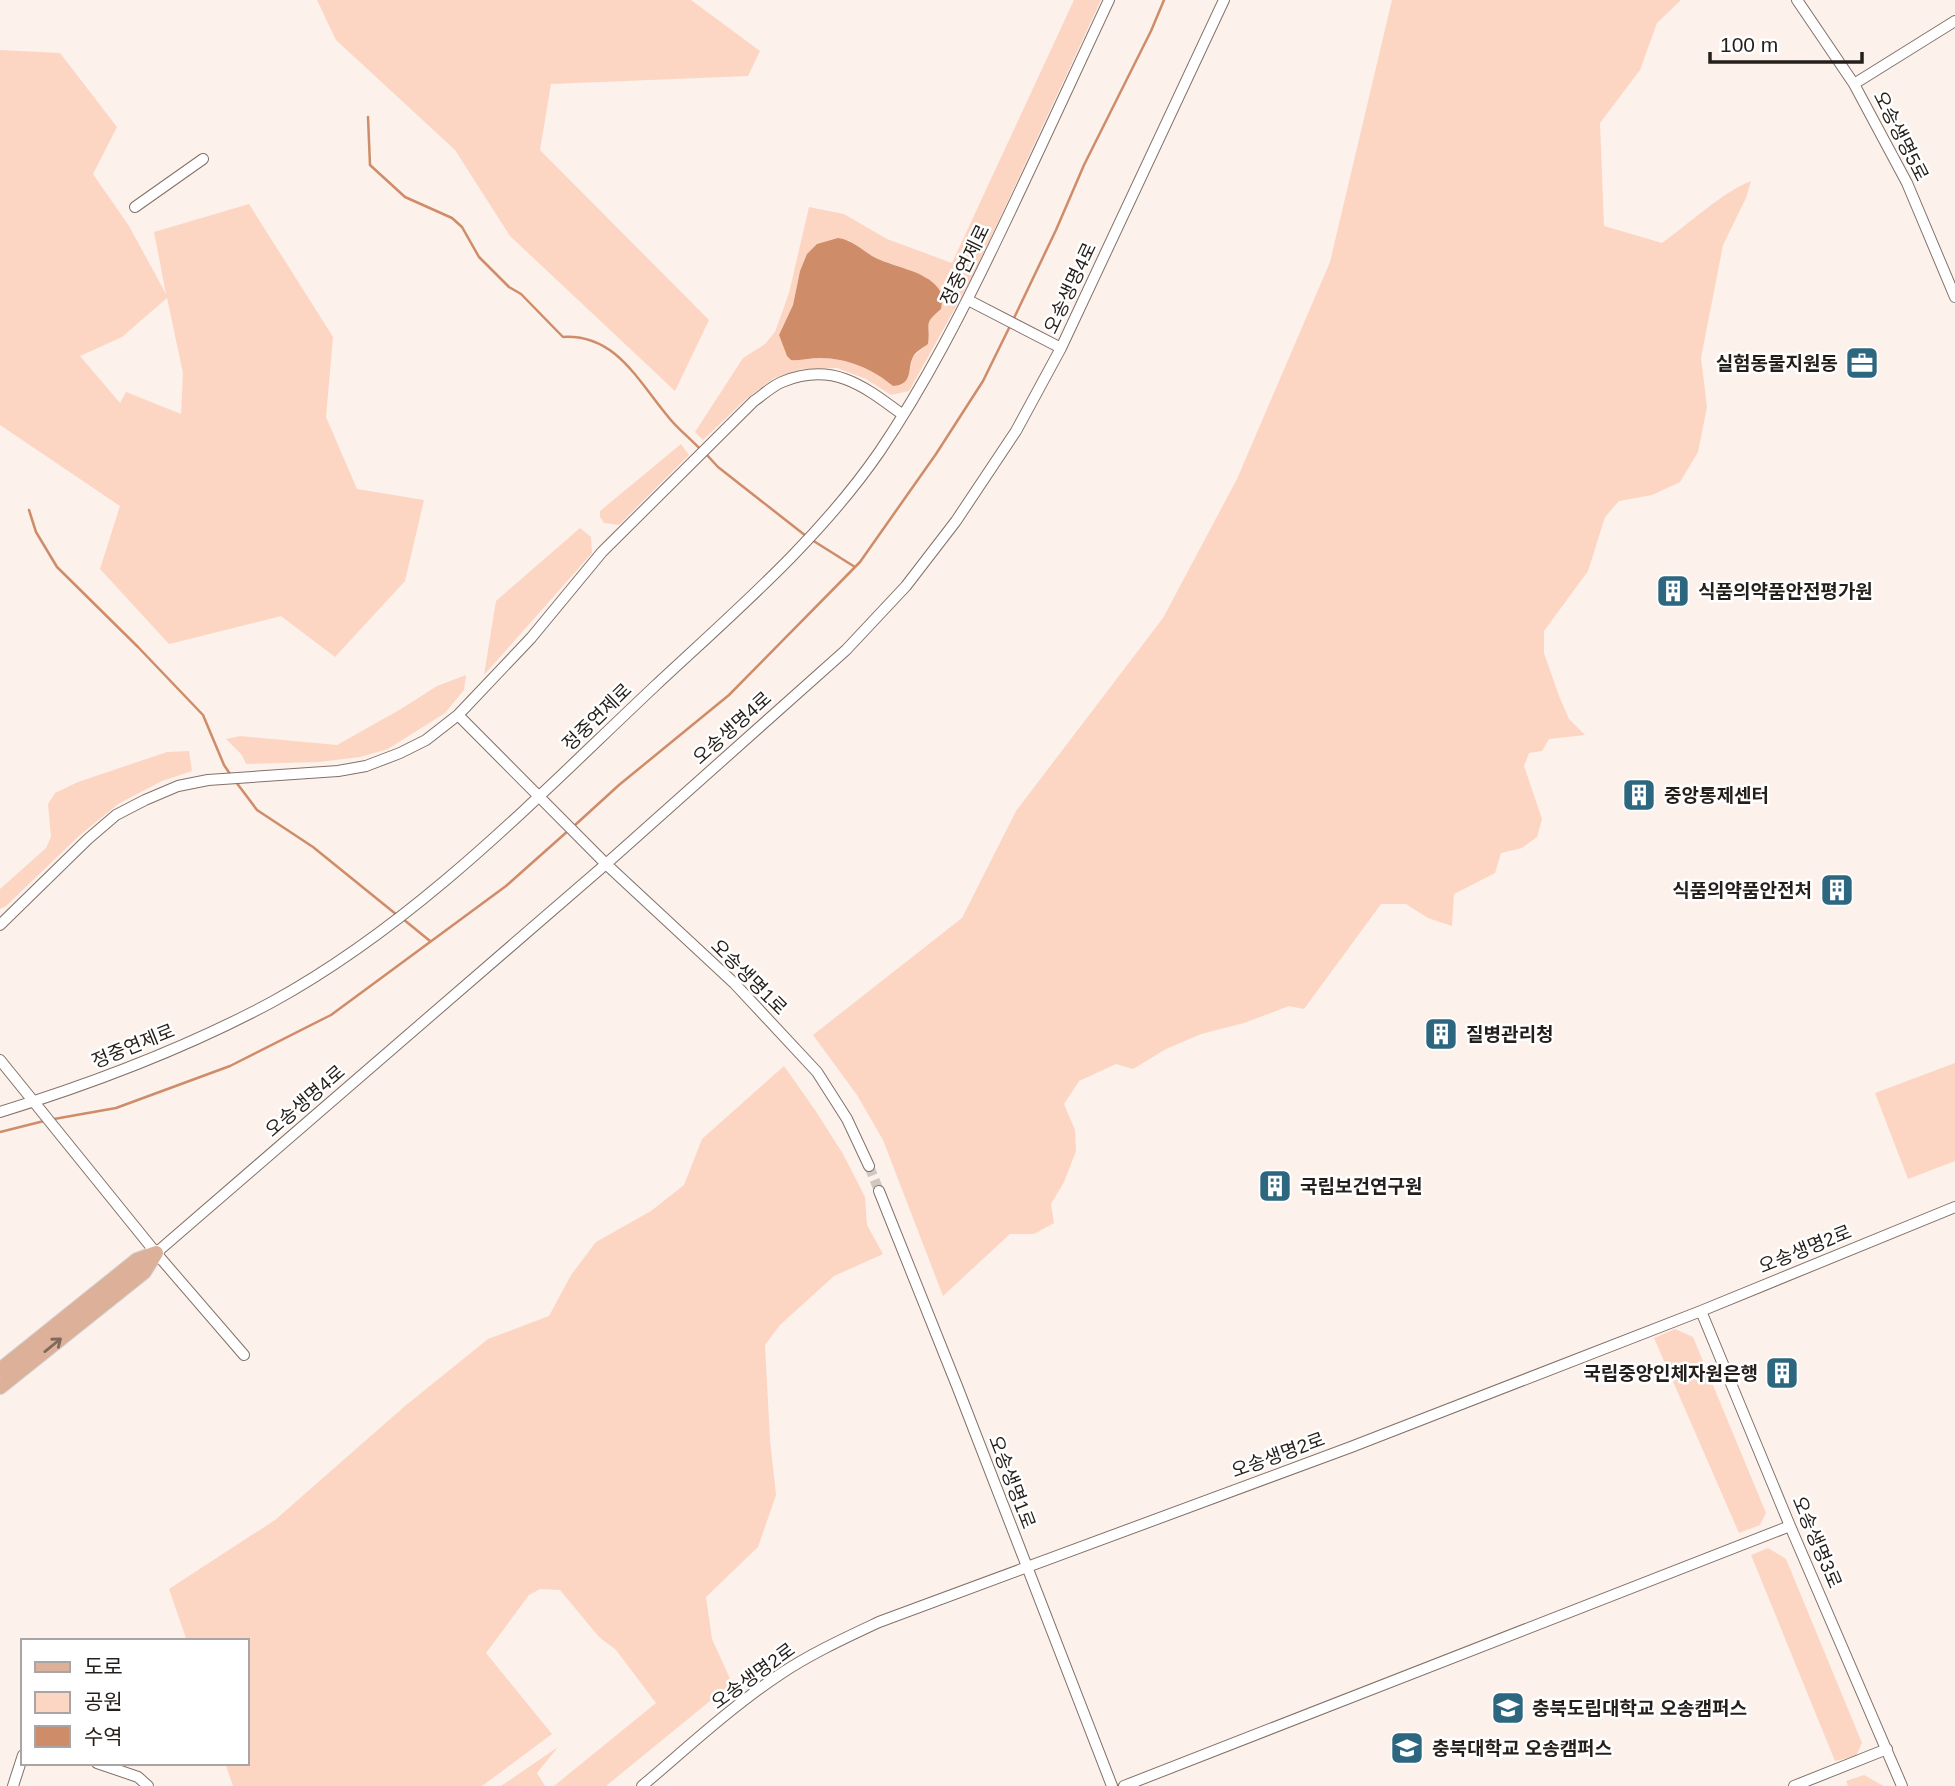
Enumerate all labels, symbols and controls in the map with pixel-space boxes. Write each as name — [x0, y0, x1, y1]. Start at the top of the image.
scale bar — [1710, 21, 1862, 65]
text: 100 m — [1720, 33, 1778, 56]
street label: 오송생명5로 — [1869, 88, 1933, 184]
street label: 정중연제로 — [936, 221, 994, 309]
street label: 오송생명4로 — [1040, 239, 1100, 337]
office icon: 실험동물지원동 — [1843, 344, 1881, 382]
place label: 실험동물지원동 — [1716, 353, 1838, 374]
building icon: 식품의약품안전평가원 — [1654, 572, 1692, 610]
place label: 식품의약품안전평가원 — [1698, 581, 1873, 602]
street label: 정중연제로 — [558, 679, 636, 755]
street label: 오송생명4로 — [689, 687, 775, 769]
building icon: 중앙통제센터 — [1620, 776, 1658, 814]
place label: 중앙통제센터 — [1664, 785, 1769, 806]
building icon: 식품의약품안전처 — [1818, 871, 1856, 909]
place label: 식품의약품안전처 — [1672, 880, 1812, 901]
street label: 오송생명1로 — [707, 935, 791, 1019]
building icon: 질병관리청 — [1422, 1015, 1460, 1053]
street label: 정중연제로 — [89, 1020, 177, 1072]
place label: 질병관리청 — [1466, 1024, 1553, 1045]
street label: 오송생명4로 — [261, 1061, 349, 1141]
building icon: 국립보건연구원 — [1256, 1167, 1294, 1205]
place label: 국립보건연구원 — [1300, 1176, 1422, 1197]
street label: 오송생명2로 — [1756, 1221, 1854, 1277]
one-way arrow — [44, 1337, 62, 1352]
building icon: 국립중앙인체자원은행 — [1763, 1354, 1801, 1392]
place label: 국립중앙인체자원은행 — [1583, 1363, 1758, 1384]
street label: 오송생명2로 — [1228, 1428, 1328, 1482]
street label: 오송생명1로 — [985, 1433, 1039, 1531]
street label: 오송생명3로 — [1788, 1493, 1846, 1591]
legend — [21, 1639, 248, 1765]
street label: 오송생명2로 — [707, 1639, 799, 1713]
text: 도로 — [84, 1655, 123, 1678]
school or university icon: 충북도립대학교 오송캠퍼스 — [1489, 1689, 1527, 1727]
text: 공원 — [84, 1690, 123, 1713]
place label: 충북도립대학교 오송캠퍼스 — [1532, 1698, 1747, 1719]
text: 수역 — [84, 1725, 123, 1748]
school or university icon: 충북대학교 오송캠퍼스 — [1388, 1729, 1426, 1767]
place label: 충북대학교 오송캠퍼스 — [1432, 1738, 1612, 1759]

